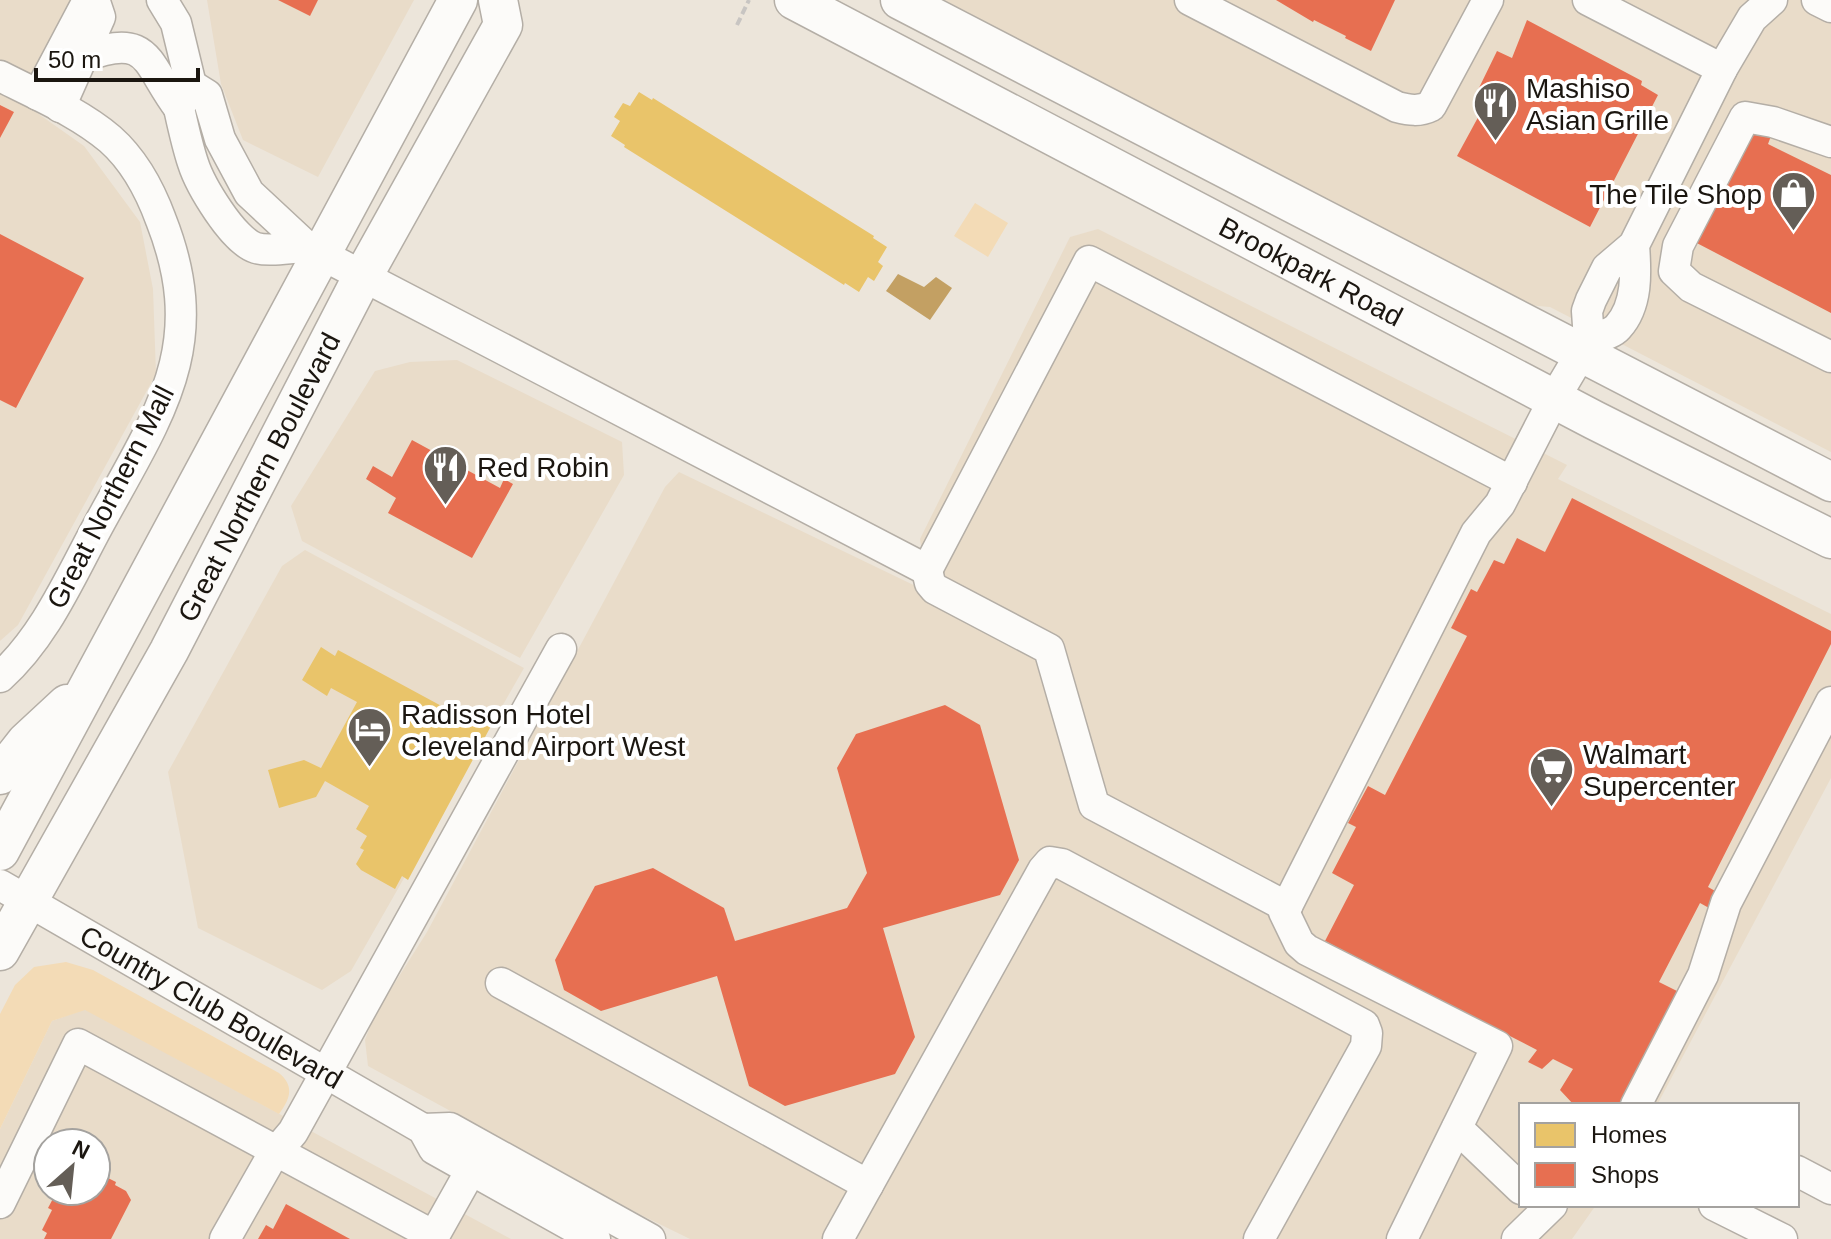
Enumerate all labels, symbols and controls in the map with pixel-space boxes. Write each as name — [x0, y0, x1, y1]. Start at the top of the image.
scale bar — [36, 32, 198, 82]
text: 50 m — [48, 46, 101, 73]
place label: Mashiso Asian Grille — [1526, 73, 1669, 136]
restaurant icon: Mashiso Asian Grille — [1471, 80, 1519, 143]
shop icon: The Tile Shop — [1769, 170, 1817, 233]
place label: The Tile Shop — [1589, 179, 1762, 210]
street label: Brookpark Road — [1214, 211, 1408, 333]
street label: Great Northern Boulevard — [172, 328, 347, 627]
street label: Great Northern Mall — [41, 381, 180, 614]
restaurant icon: Red Robin — [422, 443, 470, 506]
place label: Red Robin — [477, 452, 609, 483]
place label: Radisson Hotel Cleveland Airport West — [401, 699, 686, 762]
hotel icon: Radisson Hotel Cleveland Airport West — [346, 706, 394, 769]
place label: Walmart Supercenter — [1583, 739, 1736, 802]
supermarket icon: Walmart Supercenter — [1528, 746, 1576, 809]
street label: Country Club Boulevard — [75, 920, 348, 1095]
legend — [1519, 1103, 1799, 1207]
text: Homes — [1591, 1121, 1667, 1148]
north arrow — [32, 1127, 112, 1207]
text: N — [68, 1135, 94, 1164]
text: Shops — [1591, 1161, 1659, 1188]

